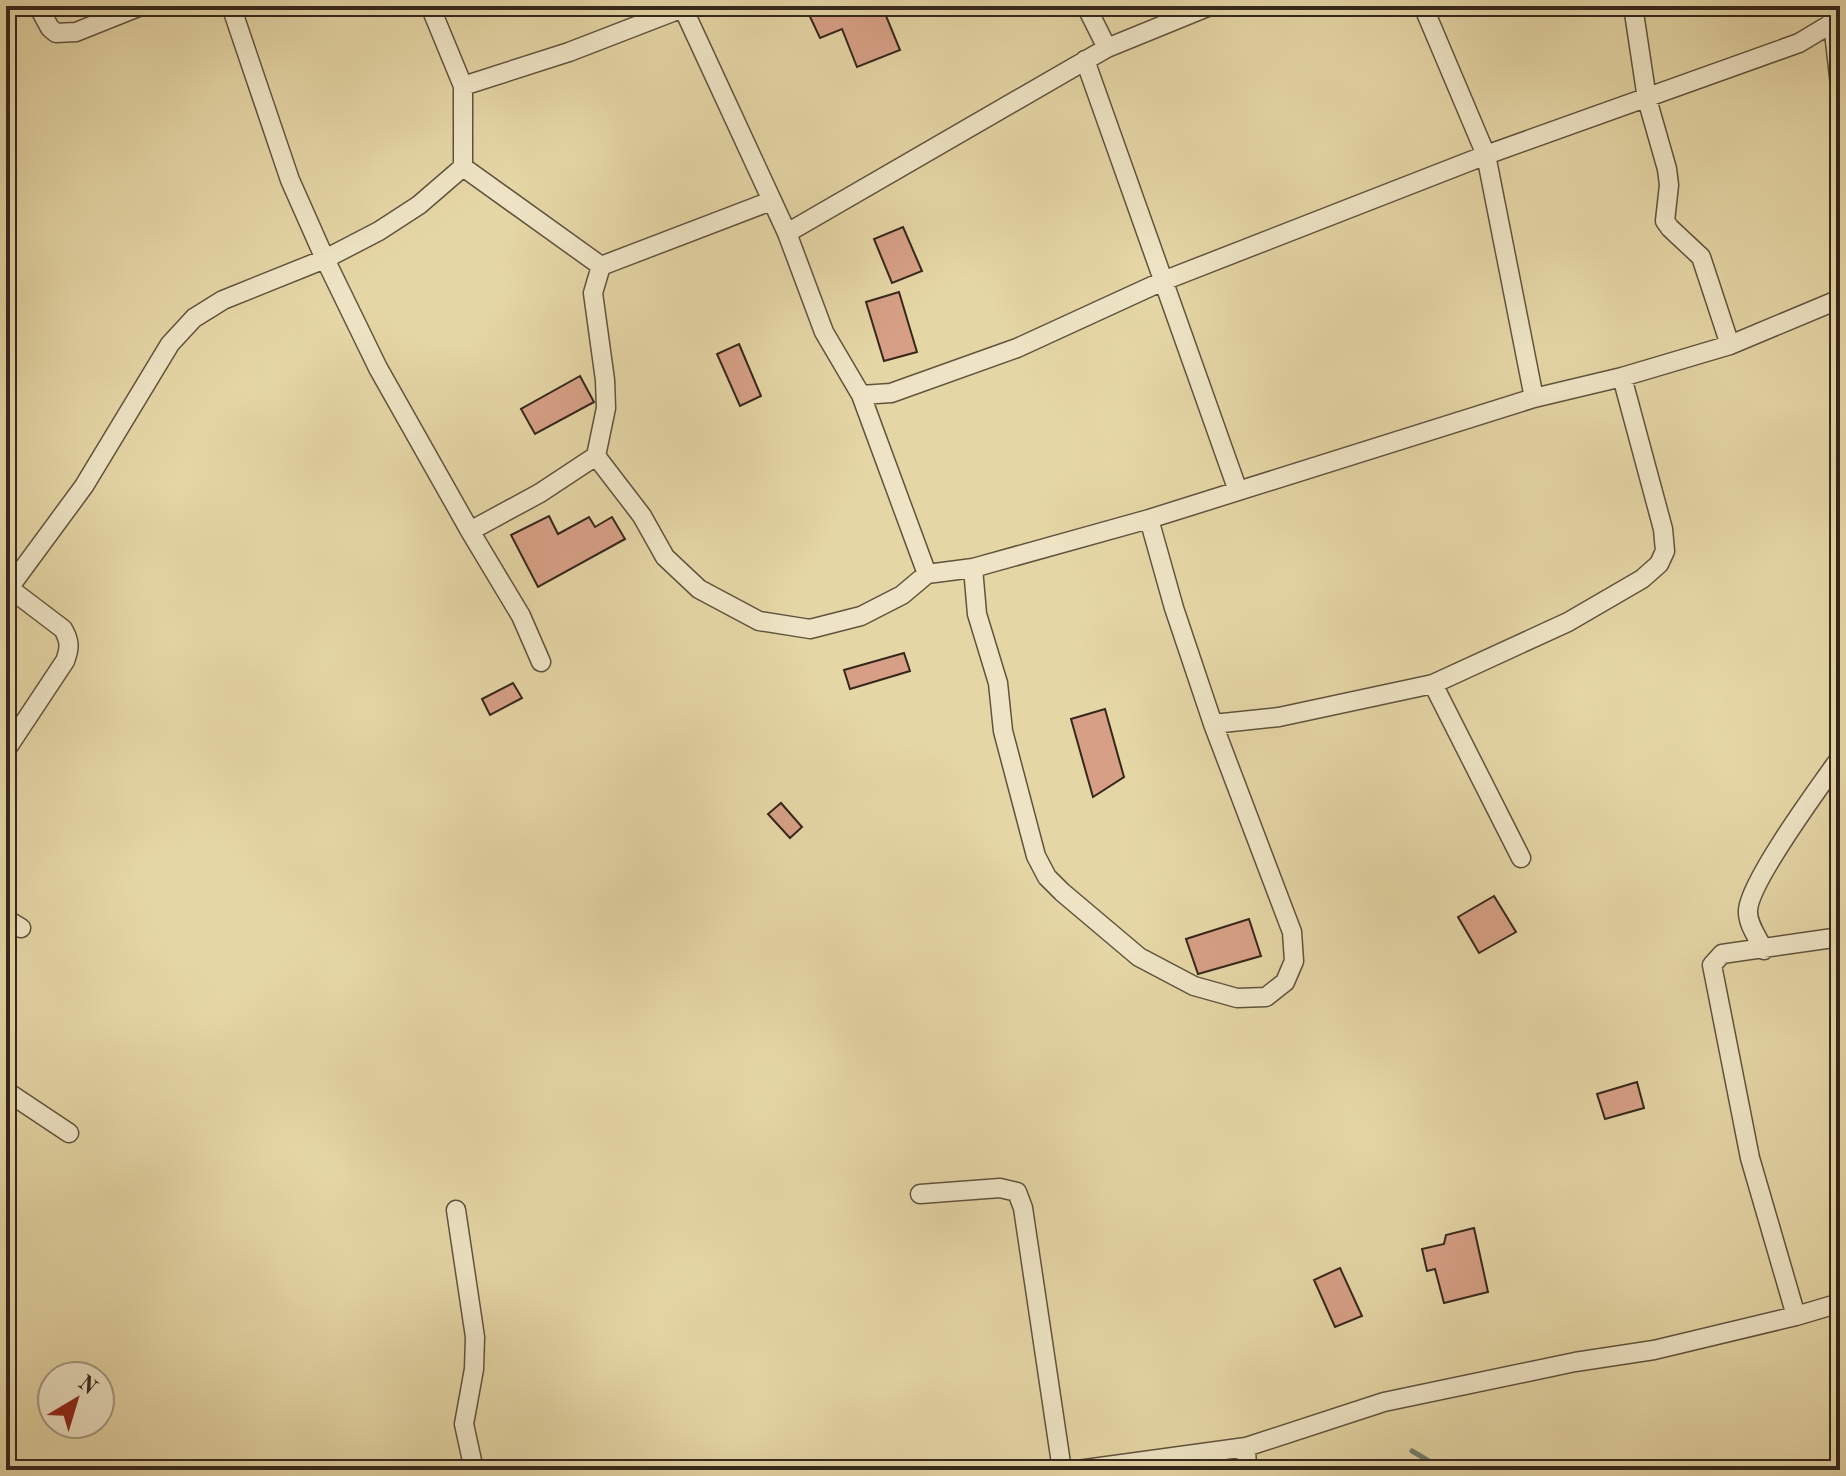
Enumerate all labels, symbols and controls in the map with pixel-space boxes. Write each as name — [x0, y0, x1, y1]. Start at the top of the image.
north arrow — [36, 1360, 116, 1440]
text: N — [74, 1372, 101, 1400]

